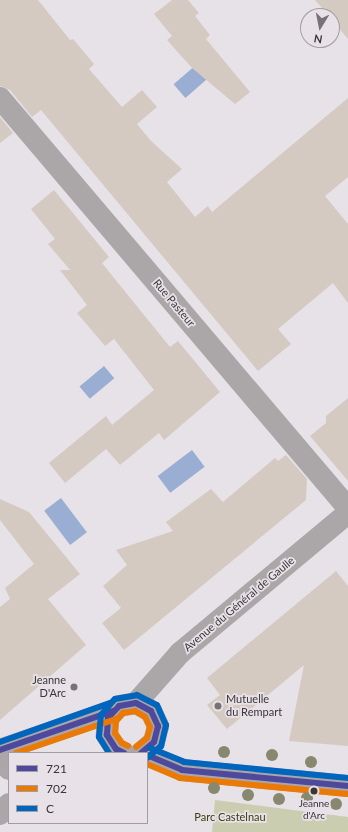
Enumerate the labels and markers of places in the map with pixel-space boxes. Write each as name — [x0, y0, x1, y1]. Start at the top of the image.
place label: Jeanne D'Arc — [32, 674, 66, 700]
marker: Jeanne D'Arc — [69, 682, 79, 692]
place label: Mutuelle du Rempart — [226, 693, 282, 719]
marker: Mutuelle du Rempart — [213, 701, 223, 711]
marker: Jeanne d'Arc — [309, 786, 319, 796]
place label: Jeanne d'Arc — [299, 797, 329, 820]

